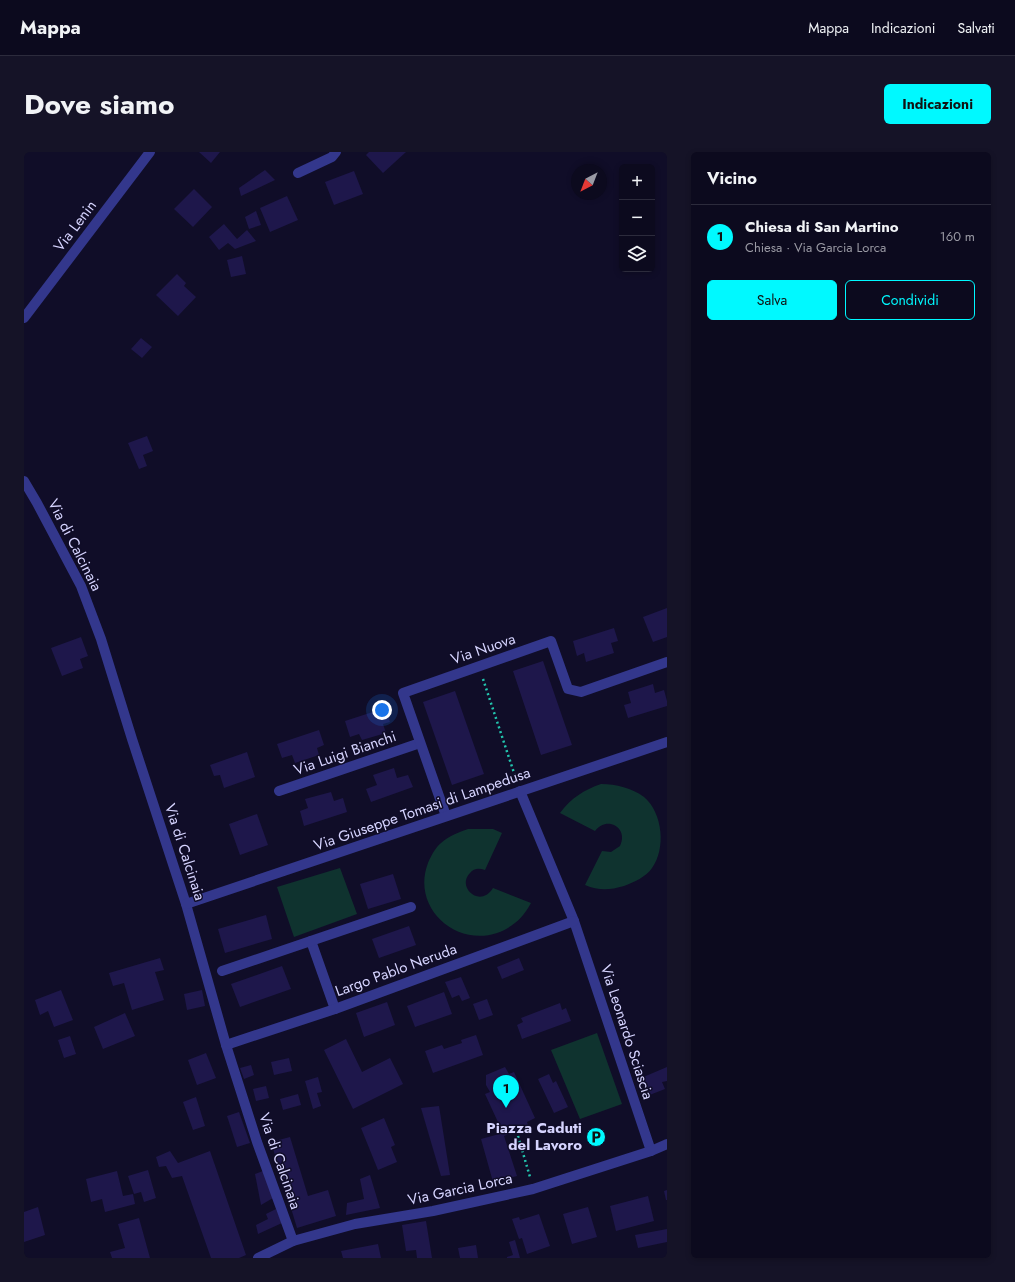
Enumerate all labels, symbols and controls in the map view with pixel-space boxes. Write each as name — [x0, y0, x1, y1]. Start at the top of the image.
text: Mappa — [20, 14, 81, 41]
text: Mappa — [808, 18, 849, 38]
text: Indicazioni — [871, 18, 935, 38]
text: Salvati — [957, 18, 995, 38]
text: Dove siamo — [24, 84, 174, 125]
button: Indicazioni — [884, 84, 991, 124]
north arrow — [571, 164, 607, 200]
map controls — [619, 164, 655, 272]
button: + — [619, 164, 655, 200]
text: Vicino — [707, 166, 757, 190]
street label: Via Lenin — [48, 196, 102, 256]
button: − — [619, 200, 655, 236]
text: Chiesa di San Martino — [745, 216, 899, 238]
text: 1 — [717, 227, 723, 246]
text: 160 m — [940, 227, 975, 246]
button: layers — [619, 236, 655, 272]
text: Chiesa · Via Garcia Lorca — [745, 238, 886, 257]
button: Salva — [707, 280, 837, 320]
button: Condividi — [845, 280, 975, 320]
street label: Via di Calcinaia — [42, 495, 108, 595]
street label: Via Nuova — [448, 628, 518, 670]
your location — [372, 700, 392, 720]
street label: Via Luigi Bianchi — [291, 725, 399, 781]
street label: Via Giuseppe Tomasi di Lampedusa — [311, 762, 533, 856]
street label: Via di Calcinaia — [159, 801, 211, 903]
street label: Largo Pablo Neruda — [332, 938, 460, 1002]
street label: Via Leonardo Sciascia — [595, 962, 659, 1102]
pin: 1 — [493, 1075, 519, 1108]
street label: Via di Calcinaia — [253, 1110, 307, 1212]
place label: Piazza Caduti del Lavoro — [486, 1117, 582, 1156]
parking icon: Piazza Caduti del Lavoro — [585, 1126, 607, 1148]
street label: Via Garcia Lorca — [406, 1167, 514, 1211]

